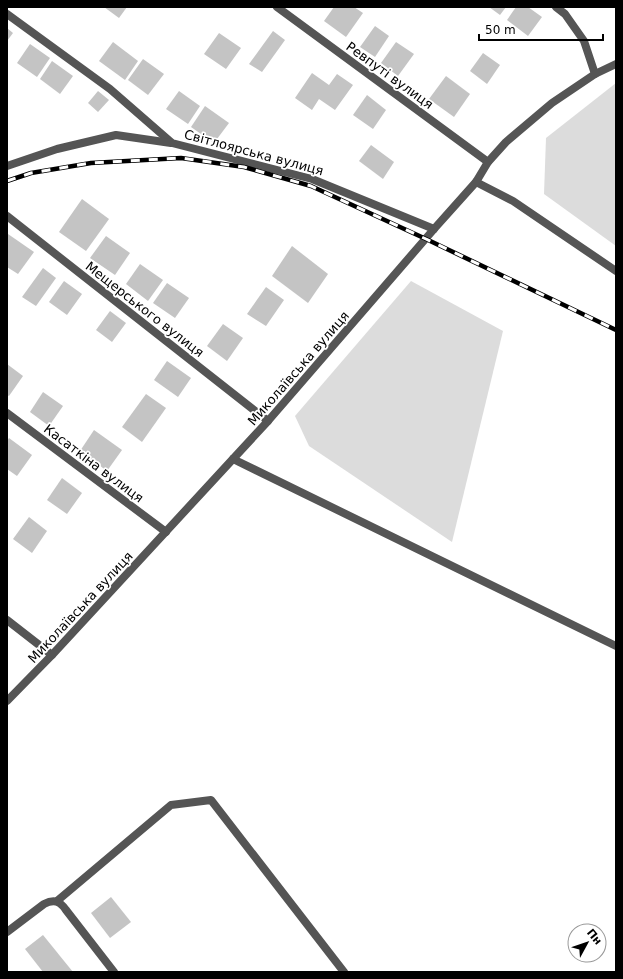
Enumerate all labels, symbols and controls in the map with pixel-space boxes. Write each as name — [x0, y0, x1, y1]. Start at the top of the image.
scale bar — [479, 16, 603, 42]
text: 50 m — [485, 23, 516, 37]
street label: Ревпуті вулиця — [343, 39, 436, 112]
street label: Світлоярська вулиця — [182, 127, 325, 178]
street label: Мещерського вулиця — [83, 259, 207, 360]
street label: Миколаївська вулиця — [245, 308, 352, 429]
street label: Касаткіна вулиця — [41, 421, 146, 506]
street label: Миколаївська вулиця — [25, 549, 136, 666]
north arrow — [567, 923, 607, 963]
text: Пн — [584, 926, 605, 948]

